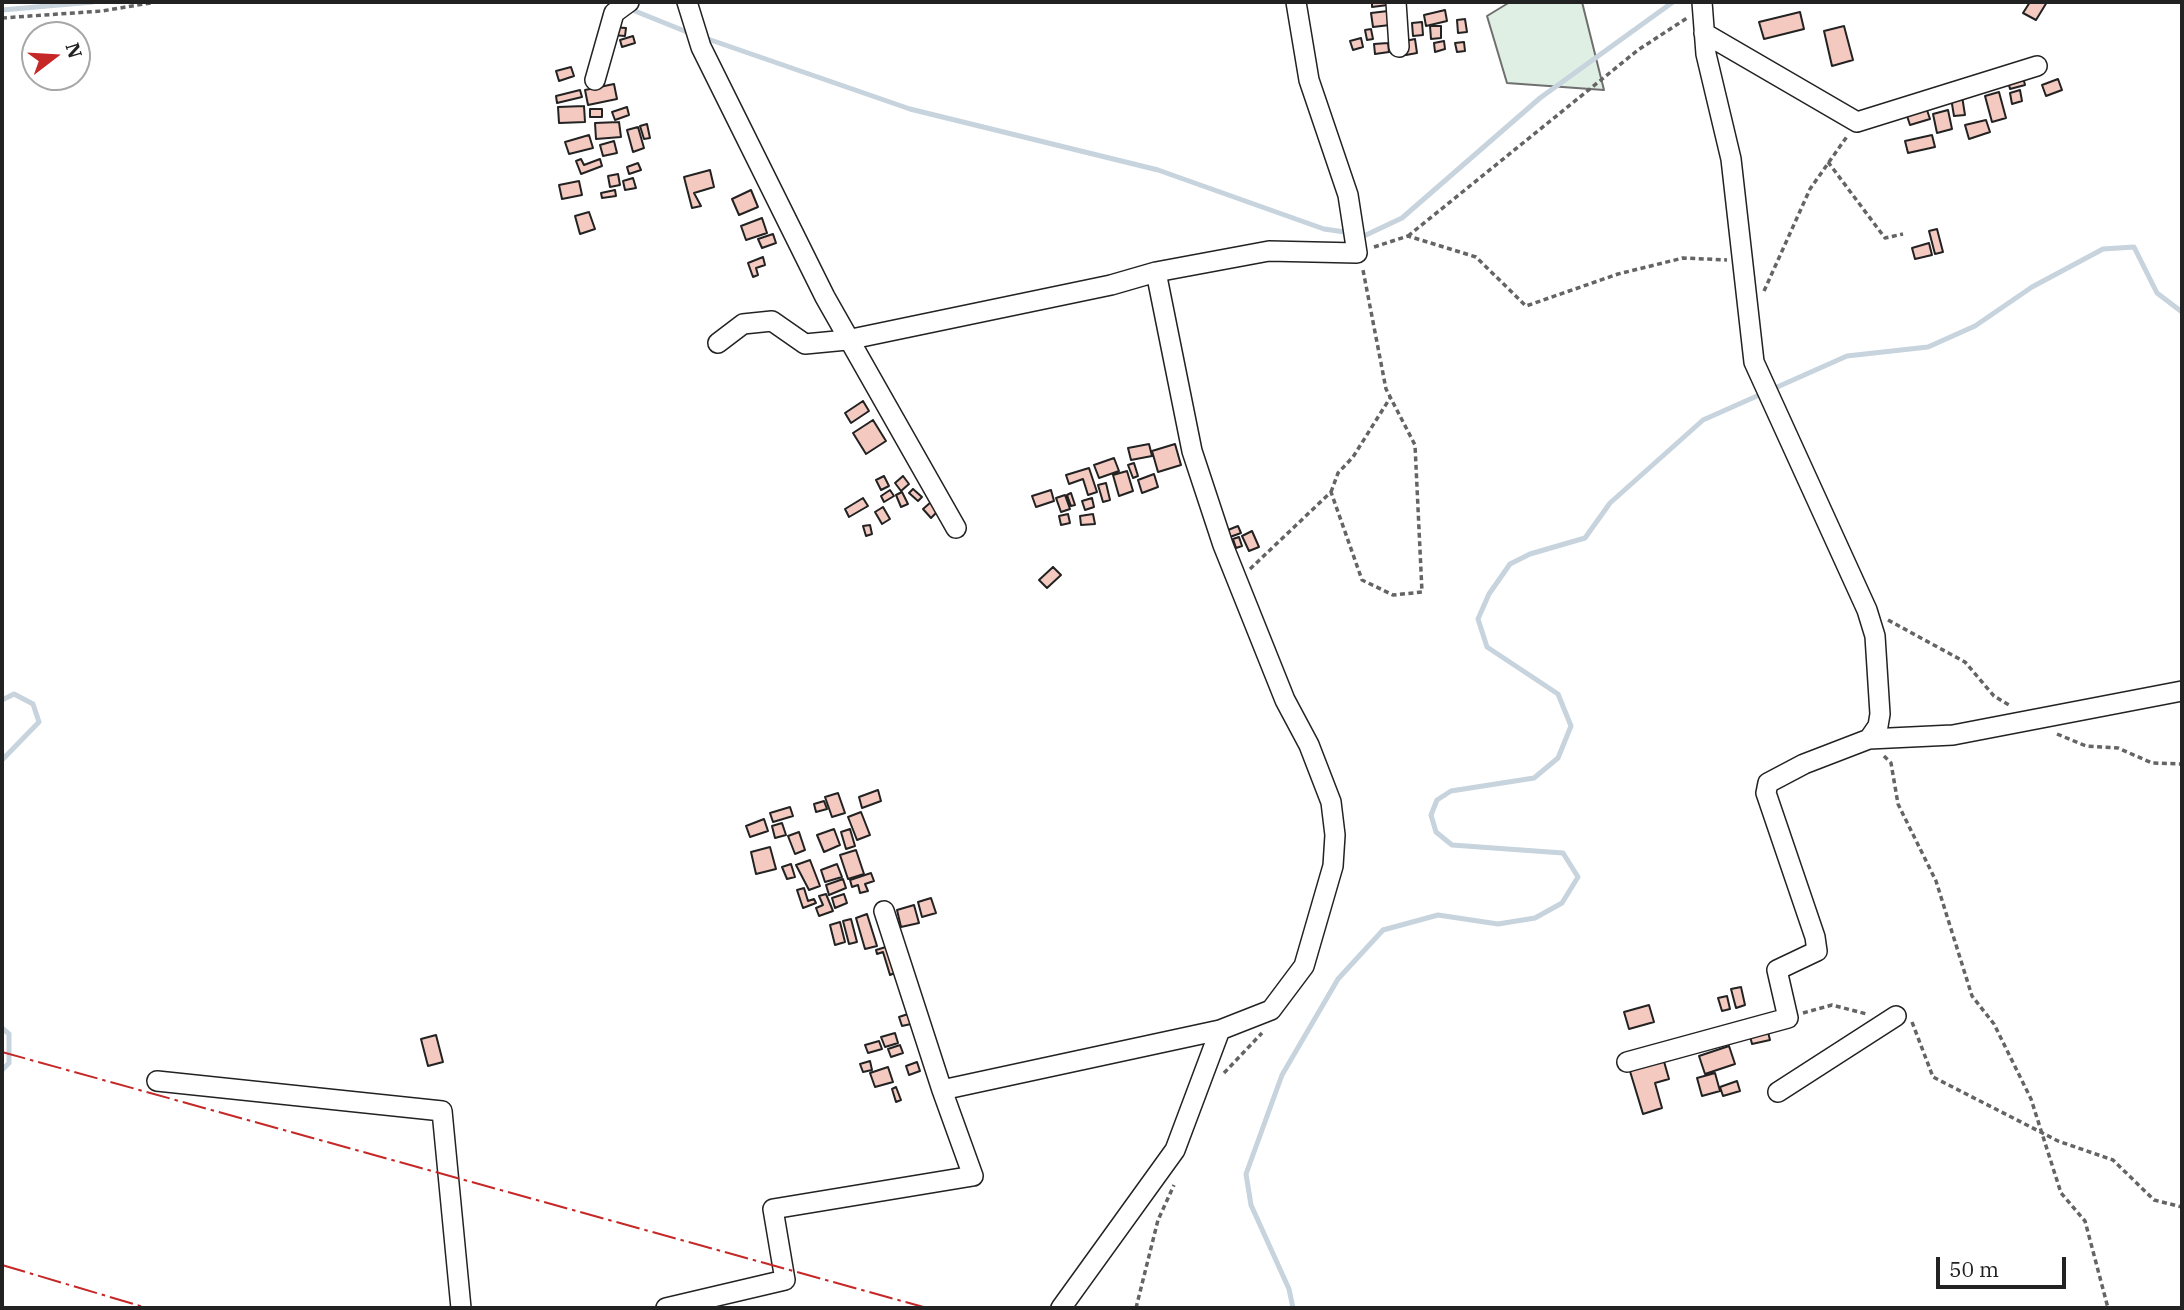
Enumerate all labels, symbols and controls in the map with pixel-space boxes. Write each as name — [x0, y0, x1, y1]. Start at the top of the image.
north arrow — [21, 21, 91, 91]
text: N — [60, 40, 88, 61]
scale bar — [1939, 1244, 2068, 1288]
text: 50 m — [1949, 1255, 1999, 1283]

